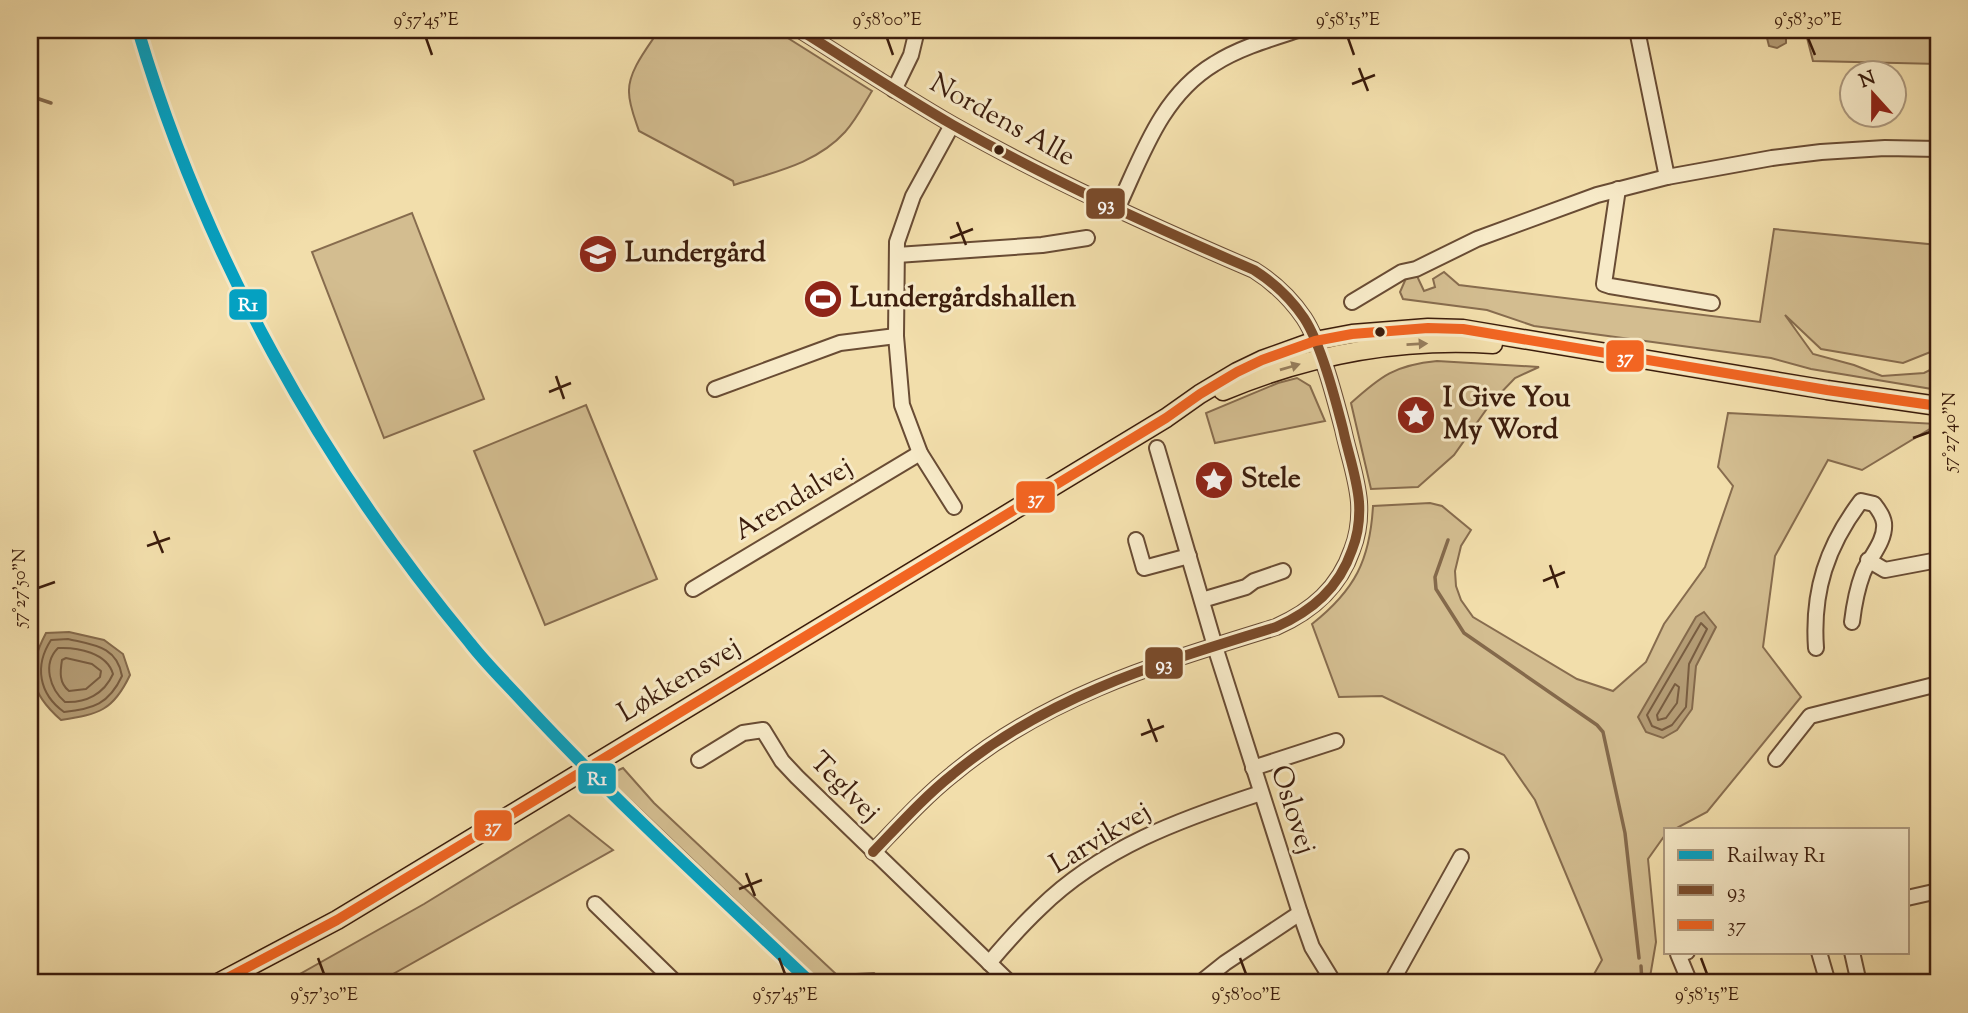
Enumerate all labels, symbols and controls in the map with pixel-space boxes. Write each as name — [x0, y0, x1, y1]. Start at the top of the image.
text: 9°57'45"E — [393, 8, 459, 34]
text: 9°58'00"E — [852, 8, 922, 34]
text: 9°58'15"E — [1316, 8, 1380, 34]
text: 9°58'30"E — [1774, 8, 1842, 34]
north arrow — [1839, 60, 1909, 130]
street label: Nordens Alle — [922, 64, 1082, 178]
text: N — [1856, 65, 1880, 96]
unlabelled marker — [992, 143, 1006, 157]
line badge: 93 — [1085, 187, 1126, 220]
text: 93 — [1098, 192, 1115, 219]
school or university icon: Lundergård — [577, 233, 619, 275]
place label: Lundergård — [625, 234, 766, 274]
sports icon: Lundergårdshallen — [802, 278, 844, 320]
place label: Lundergårdshallen — [850, 279, 1077, 319]
line badge: R1 — [228, 288, 268, 321]
text: R1 — [238, 293, 259, 320]
unlabelled marker — [1373, 325, 1387, 339]
one-way arrow — [1406, 338, 1428, 349]
line badge: 37 — [1605, 339, 1645, 373]
text: 37 — [1616, 345, 1634, 372]
one-way arrow — [1280, 362, 1301, 372]
place label: I Give You My Word — [1443, 379, 1571, 451]
text: 57°27'40"N — [1938, 392, 1964, 473]
place icon: I Give You My Word — [1395, 394, 1437, 436]
street label: Arendalvej — [727, 449, 861, 551]
place icon: Stele — [1193, 459, 1235, 501]
place label: Stele — [1241, 460, 1301, 500]
line badge: 37 — [1015, 480, 1056, 514]
text: 37 — [1027, 486, 1045, 513]
text: 57°27'50"N — [8, 548, 34, 629]
street label: Løkkensvej — [611, 629, 749, 733]
line badge: 93 — [1144, 646, 1184, 680]
text: 93 — [1156, 652, 1173, 679]
street label: Teglvej — [799, 743, 889, 833]
street label: Oslovej — [1259, 760, 1325, 860]
line badge: R1 — [577, 762, 617, 795]
text: R1 — [587, 767, 608, 794]
street label: Larvikvej — [1043, 793, 1159, 885]
line badge: 37 — [473, 809, 513, 842]
text: 37 — [484, 814, 502, 841]
legend — [1664, 828, 1909, 954]
text: Railway R1 — [1727, 842, 1826, 872]
text: 93 — [1727, 878, 1746, 908]
text: 37 — [1727, 912, 1746, 942]
text: 9°57'30"E — [290, 983, 358, 1009]
text: 9°57'45"E — [752, 983, 818, 1009]
text: 9°58'00"E — [1211, 983, 1281, 1009]
text: 9°58'15"E — [1675, 983, 1739, 1009]

